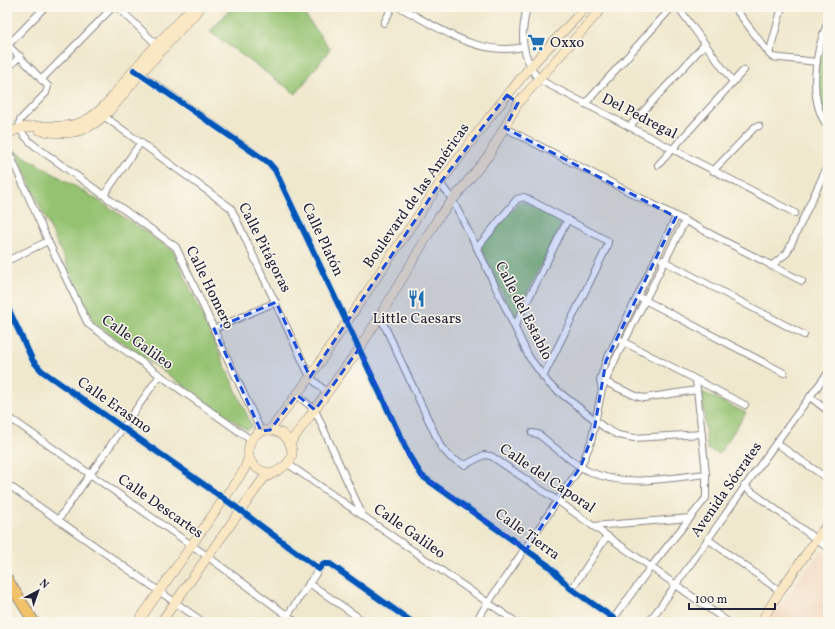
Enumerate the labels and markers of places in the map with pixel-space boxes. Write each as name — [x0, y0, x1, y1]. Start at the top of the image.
supermarket icon: Oxxo — [527, 33, 547, 53]
place label: Oxxo — [550, 33, 584, 54]
restaurant icon: Little Caesars — [407, 288, 427, 308]
place label: Little Caesars — [373, 309, 461, 330]

